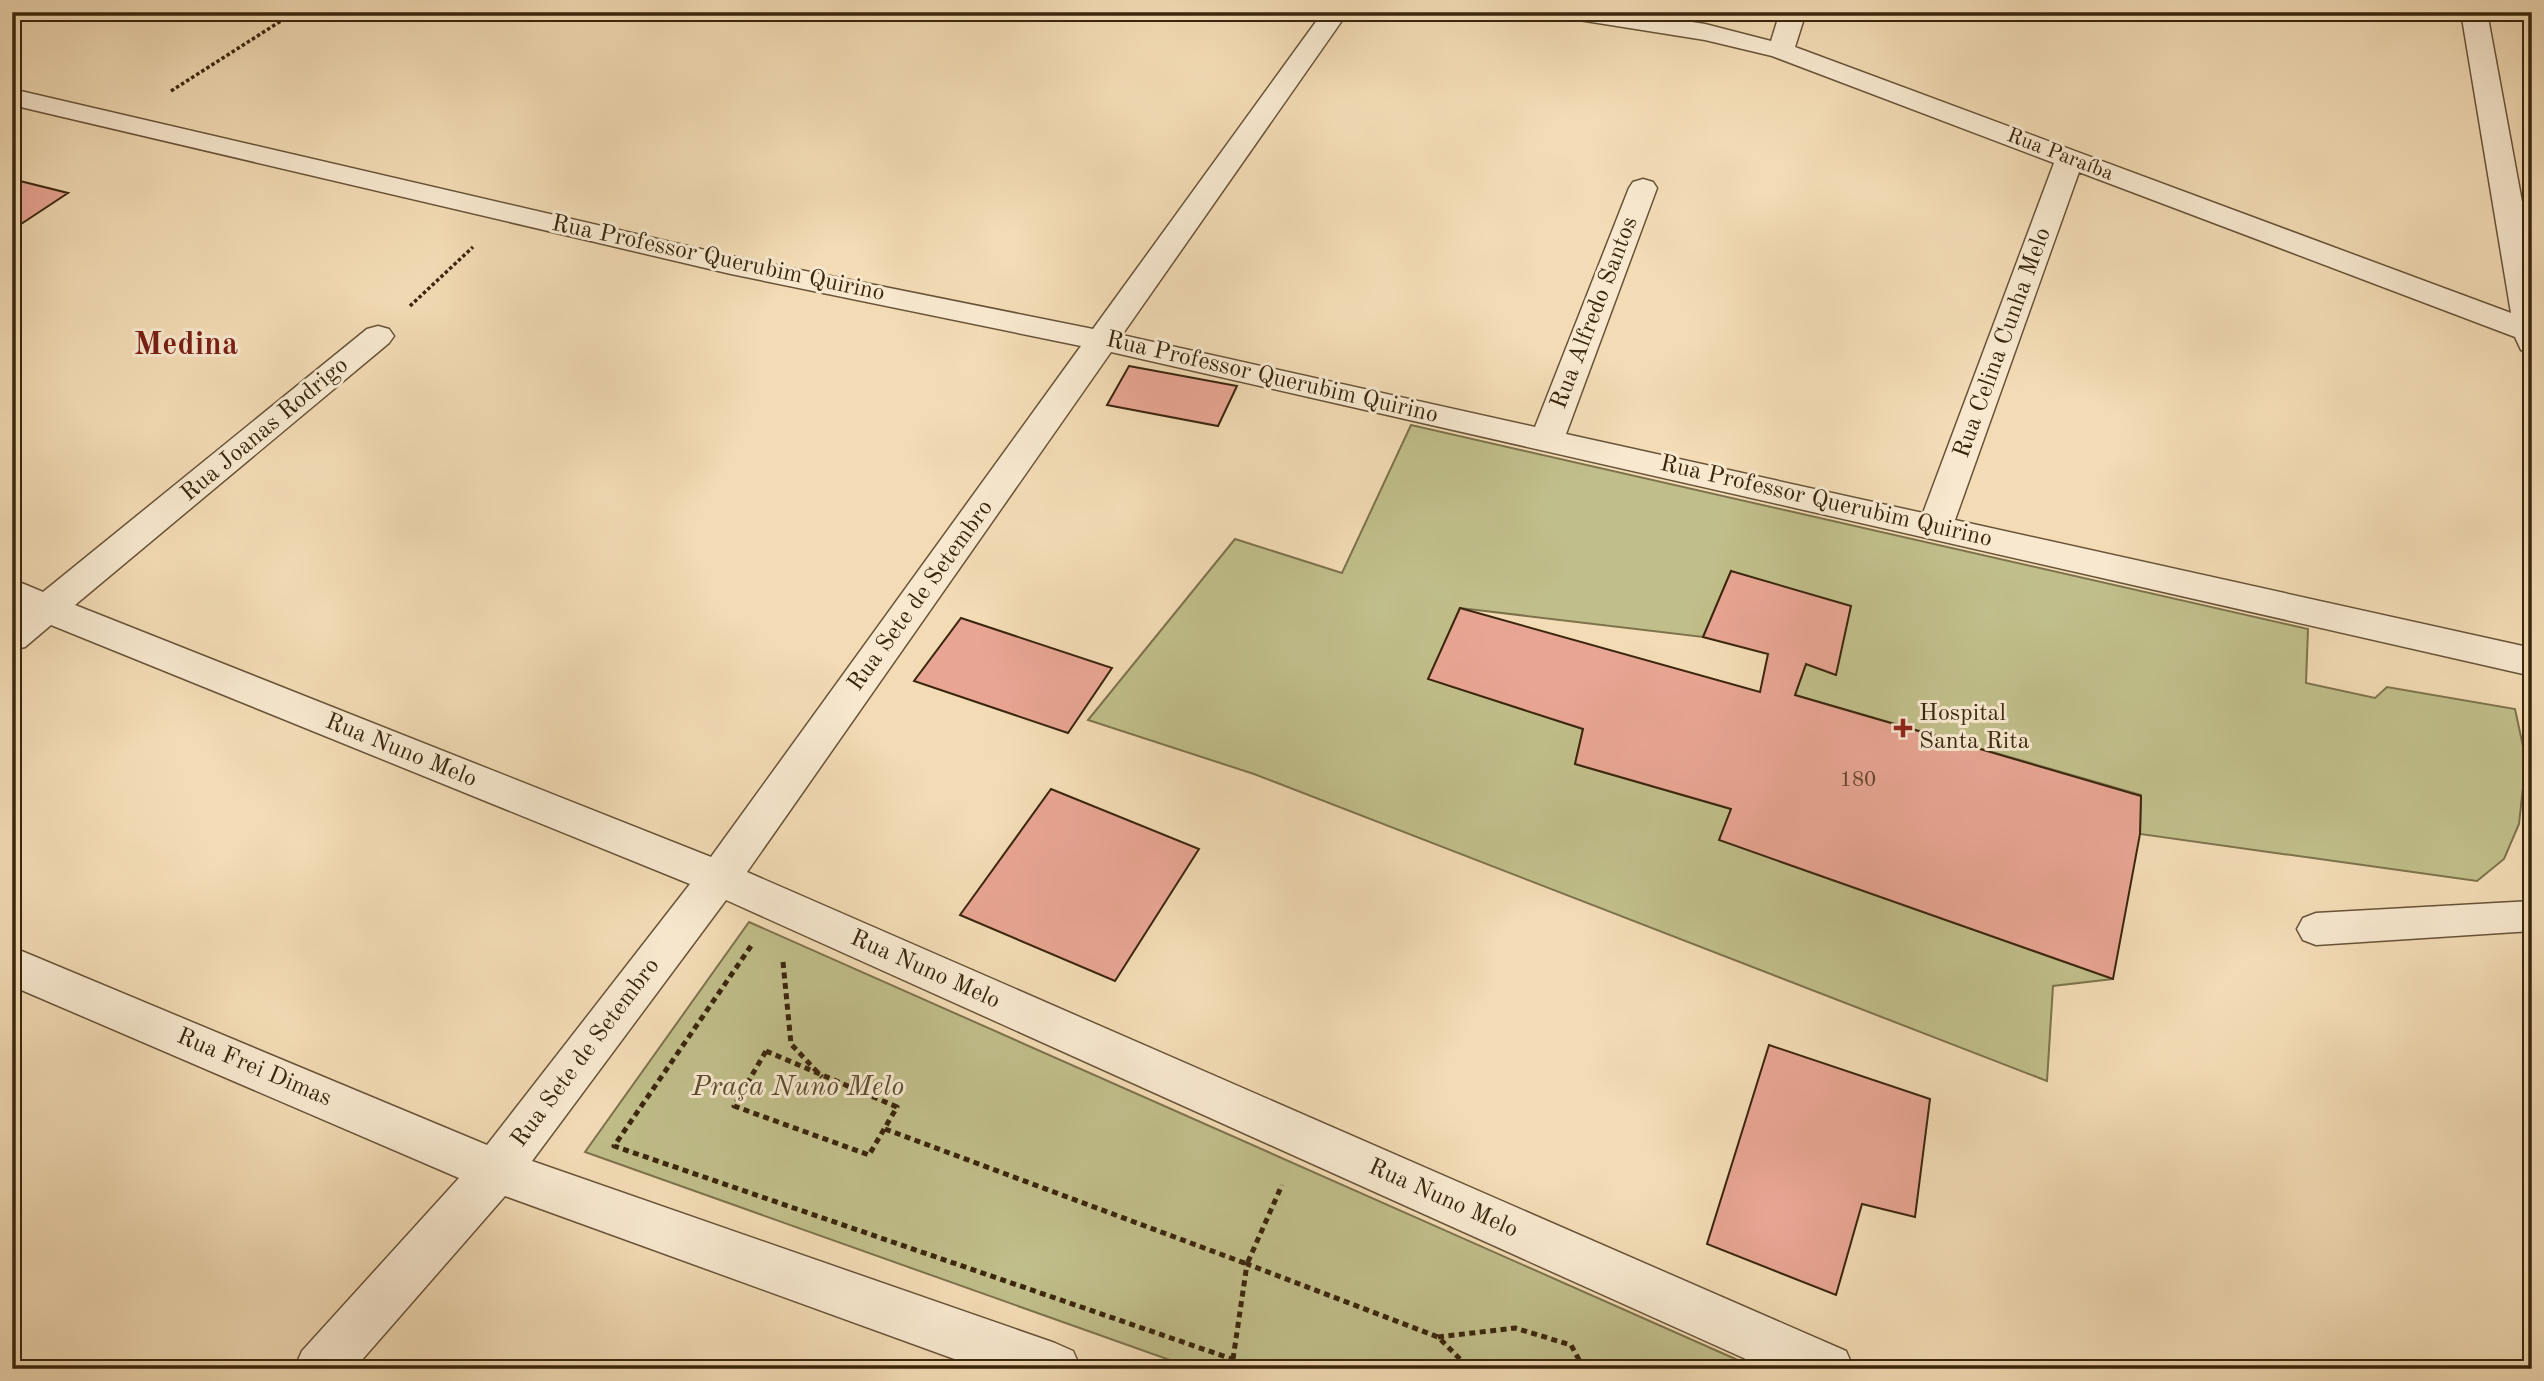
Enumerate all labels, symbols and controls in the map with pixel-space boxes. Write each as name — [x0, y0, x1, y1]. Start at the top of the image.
street label: Rua Paraíba — [2004, 125, 2116, 185]
street label: Rua Professor Querubim Quirino — [549, 212, 887, 306]
street label: Rua Alfredo Santos — [1547, 214, 1643, 412]
street label: Rua Celina Cunha Melo — [1950, 225, 2056, 461]
street label: Rua Professor Querubim Quirino — [1104, 328, 1440, 428]
district label: Medina — [134, 330, 238, 362]
street label: Rua Joanas Rodrigo — [177, 353, 353, 507]
street label: Rua Professor Querubim Quirino — [1658, 452, 1994, 552]
street label: Rua Sete de Setembro — [844, 496, 998, 696]
place label: Hospital Santa Rita — [1919, 702, 2030, 754]
street label: Rua Nuno Melo — [322, 710, 480, 792]
marker: Hospital Santa Rita — [1893, 718, 1913, 738]
house number: 180 — [1840, 770, 1876, 791]
street label: Rua Nuno Melo — [847, 926, 1003, 1014]
street label: Rua Sete de Setembro — [507, 954, 665, 1152]
street label: Rua Frei Dimas — [173, 1025, 335, 1111]
park label: Praça Nuno Melo — [691, 1074, 904, 1102]
street label: Rua Nuno Melo — [1365, 1155, 1521, 1243]

